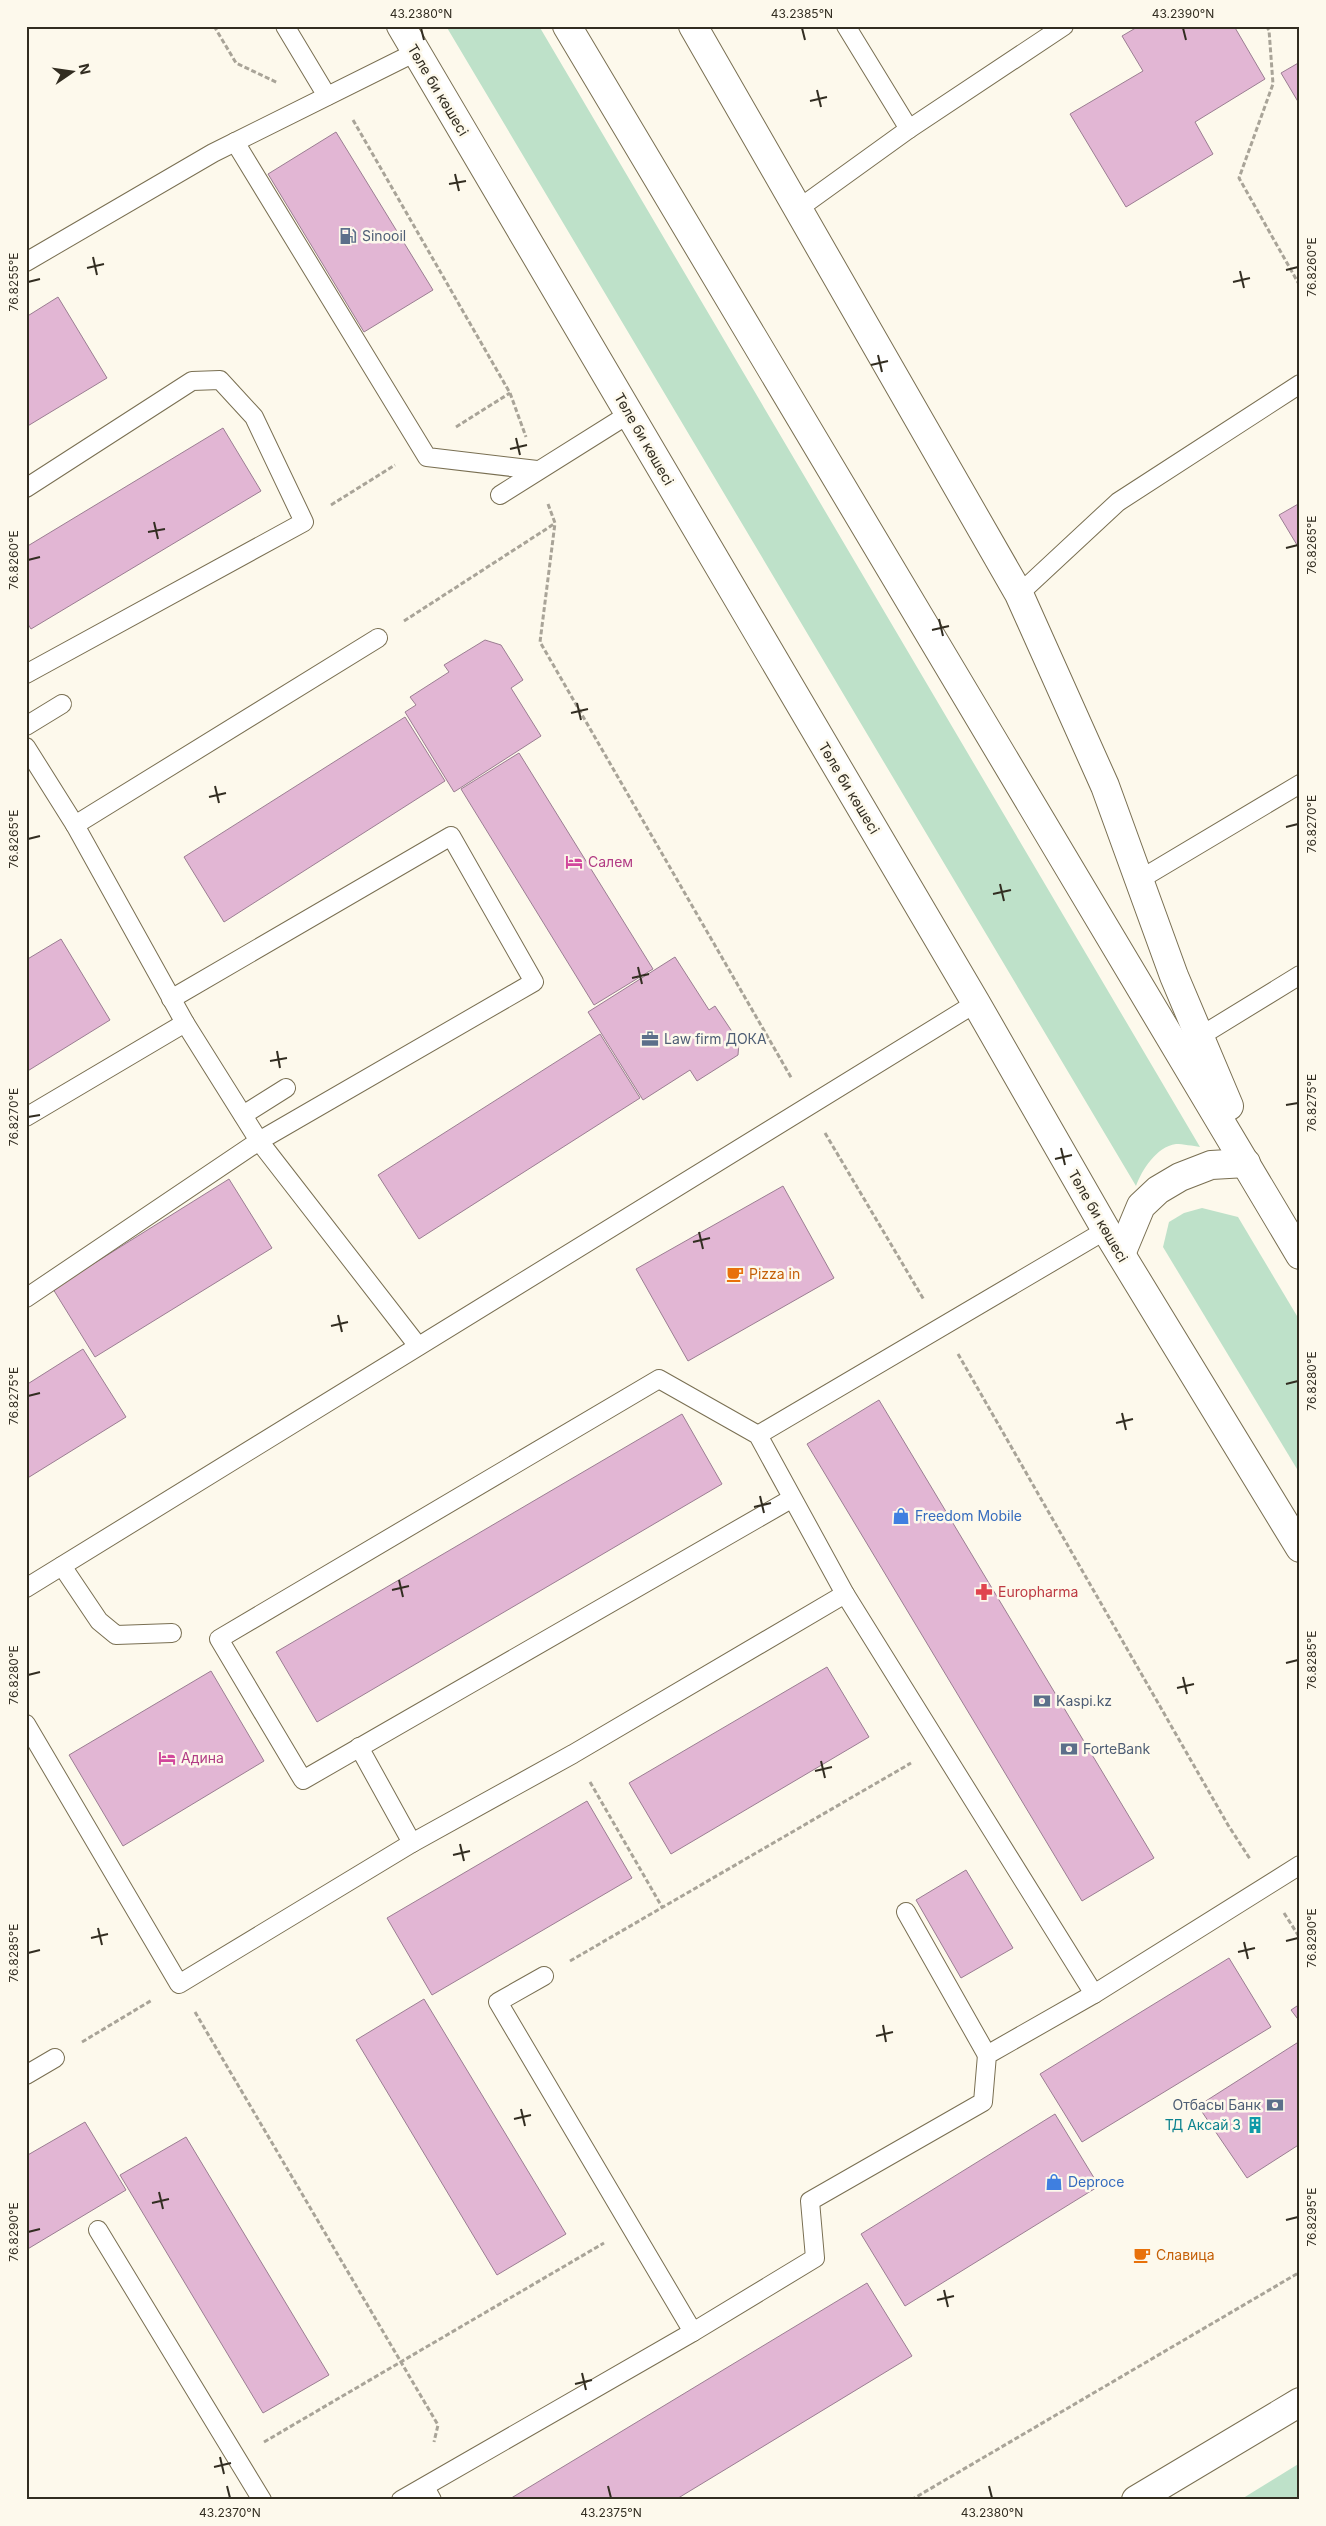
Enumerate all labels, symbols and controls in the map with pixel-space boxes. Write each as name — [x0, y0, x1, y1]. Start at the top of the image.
text: 43.2380°N — [390, 6, 452, 21]
text: 43.2385°N — [771, 6, 833, 21]
text: 43.2390°N — [1152, 6, 1214, 21]
street label: Төле би көшесі — [404, 41, 472, 139]
north arrow — [48, 48, 98, 98]
text: N — [76, 62, 95, 76]
fuel station icon: Sinooil — [338, 226, 358, 246]
place label: Sinooil — [362, 227, 406, 244]
text: 76.8260°E — [1304, 237, 1319, 297]
text: 76.8255°E — [6, 253, 21, 311]
street label: Төле би көшесі — [611, 390, 678, 488]
text: 76.8265°E — [1304, 516, 1319, 575]
text: 76.8260°E — [6, 530, 21, 590]
street label: Төле би көшесі — [815, 739, 883, 837]
text: 76.8270°E — [1304, 795, 1319, 853]
text: 76.8265°E — [6, 810, 21, 869]
hotel icon: Салем — [564, 852, 584, 872]
place label: Салем — [588, 853, 633, 870]
office icon: Law firm ДОКА — [640, 1029, 660, 1049]
place label: Law firm ДОКА — [664, 1030, 767, 1047]
text: 76.8275°E — [1304, 1074, 1319, 1132]
text: 76.8270°E — [6, 1088, 21, 1146]
street label: Төле би көшесі — [1065, 1167, 1132, 1265]
cafe icon: Pizza in — [725, 1264, 745, 1284]
place label: Pizza in — [749, 1265, 800, 1282]
text: 76.8280°E — [1304, 1351, 1319, 1411]
text: 76.8275°E — [6, 1367, 21, 1425]
shop icon: Freedom Mobile — [891, 1506, 911, 1526]
place label: Freedom Mobile — [915, 1507, 1022, 1524]
pharmacy icon: Europharma — [974, 1582, 994, 1602]
place label: Europharma — [998, 1583, 1078, 1600]
text: 76.8285°E — [1304, 1631, 1319, 1689]
text: 76.8280°E — [6, 1645, 21, 1705]
bank icon: Kaspi.kz — [1032, 1691, 1052, 1711]
place label: Kaspi.kz — [1056, 1692, 1112, 1709]
bank icon: ForteBank — [1059, 1739, 1079, 1759]
place label: ForteBank — [1083, 1740, 1150, 1757]
hotel icon: Адина — [157, 1748, 177, 1768]
place label: Адина — [181, 1749, 224, 1766]
text: 76.8290°E — [1304, 1908, 1319, 1968]
text: 76.8285°E — [6, 1924, 21, 1982]
bank icon: Отбасы Банк — [1265, 2095, 1285, 2115]
place label: Отбасы Банк — [1173, 2096, 1261, 2113]
building icon: ТД Аксай 3 — [1245, 2115, 1265, 2135]
place label: ТД Аксай 3 — [1165, 2116, 1241, 2133]
shop icon: Deproce — [1044, 2172, 1064, 2192]
place label: Deproce — [1068, 2173, 1124, 2190]
text: 76.8295°E — [1304, 2188, 1319, 2247]
text: 76.8290°E — [6, 2202, 21, 2262]
cafe icon: Славица — [1132, 2245, 1152, 2265]
place label: Славица — [1156, 2246, 1215, 2263]
text: 43.2370°N — [199, 2505, 261, 2520]
text: 43.2375°N — [580, 2505, 642, 2520]
text: 43.2380°N — [961, 2505, 1023, 2520]

